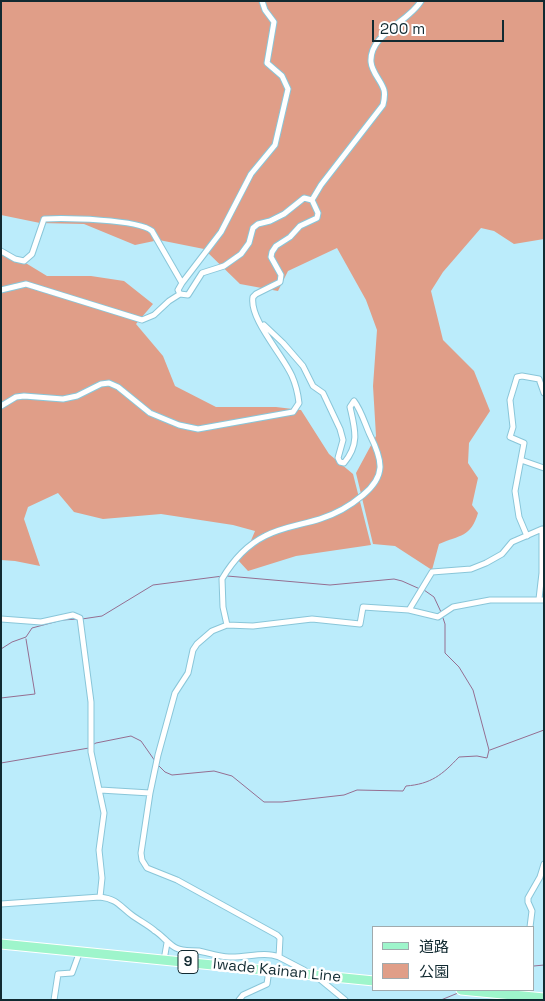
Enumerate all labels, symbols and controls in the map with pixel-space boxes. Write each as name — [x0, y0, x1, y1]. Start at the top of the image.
scale bar — [375, 10, 508, 42]
text: 200 m — [380, 19, 425, 38]
legend — [372, 926, 535, 991]
text: 道路 — [419, 937, 449, 956]
road number: 9 — [178, 950, 198, 974]
street label: Iwade Kainan Line — [212, 955, 342, 987]
text: 公園 — [419, 962, 449, 981]

